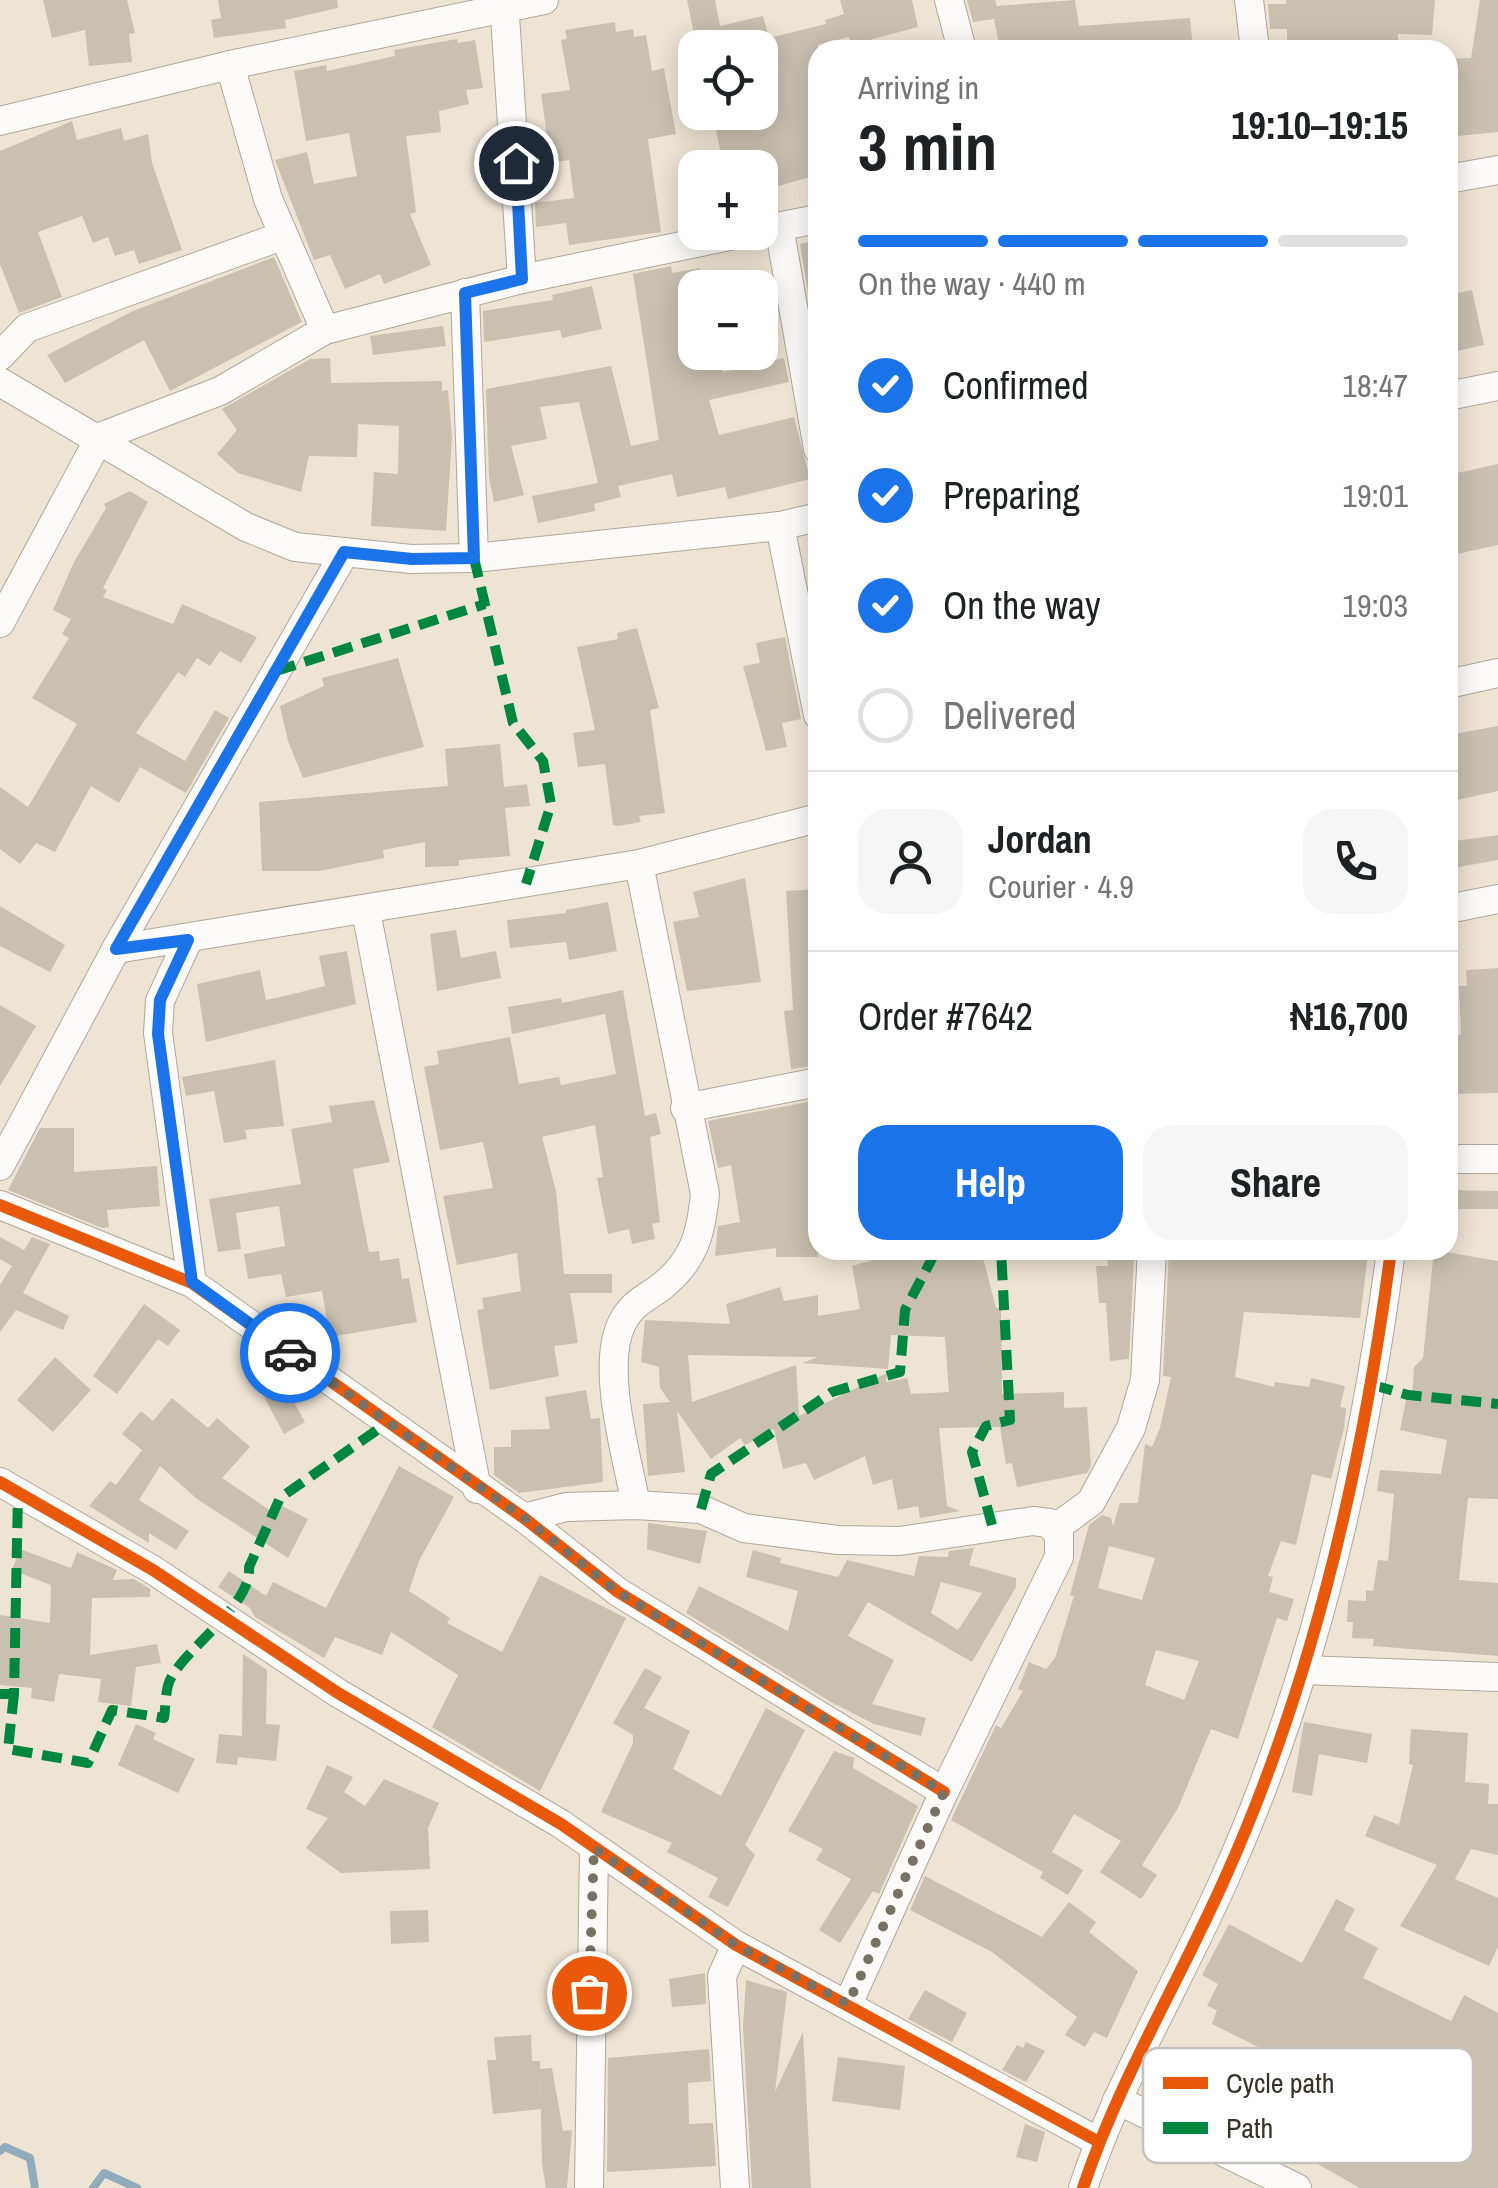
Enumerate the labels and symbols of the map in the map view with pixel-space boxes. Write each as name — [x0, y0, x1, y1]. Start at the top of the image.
pin — [474, 121, 559, 206]
courier — [240, 1303, 340, 1403]
pin — [547, 1951, 632, 2036]
legend — [1143, 2048, 1473, 2163]
text: Cycle path — [1226, 2064, 1334, 2102]
text: Path — [1226, 2109, 1273, 2147]

